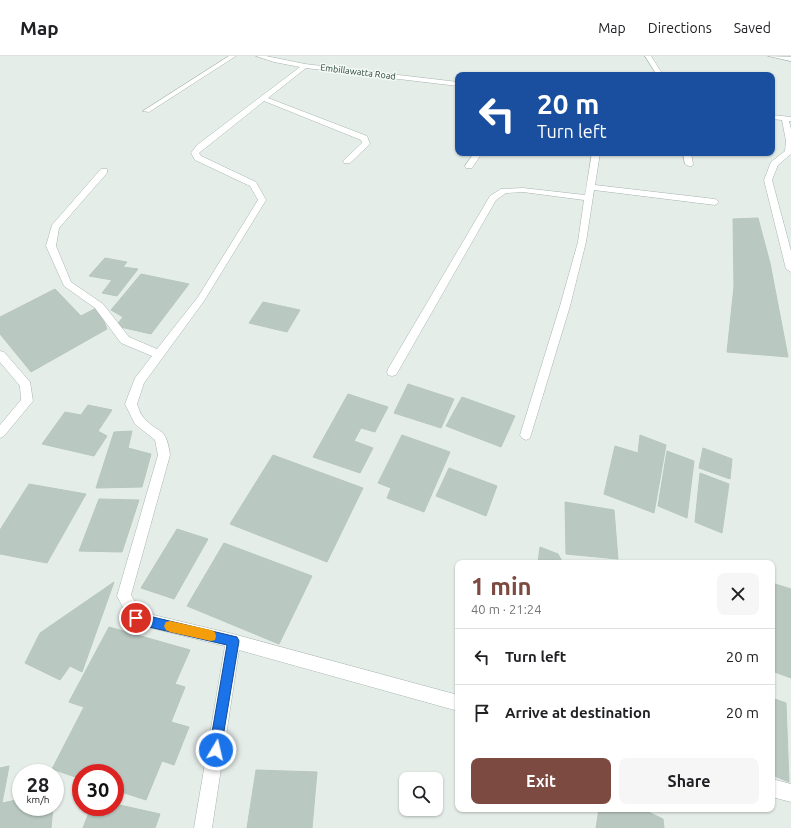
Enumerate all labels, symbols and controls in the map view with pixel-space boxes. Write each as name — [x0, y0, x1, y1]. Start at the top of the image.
text: Map — [20, 17, 59, 39]
text: Map — [598, 20, 626, 36]
text: Directions — [648, 20, 712, 36]
text: Saved — [734, 20, 771, 36]
street label: Embillawatta Road — [320, 62, 396, 82]
icon: left — [471, 88, 523, 140]
text: 20 m — [537, 88, 599, 119]
text: Turn left — [537, 121, 607, 141]
text: 1 min — [471, 573, 532, 600]
button: close — [717, 573, 759, 615]
pin — [119, 601, 153, 635]
text: 40 m · 21:24 — [471, 602, 542, 616]
icon: arrive — [125, 607, 147, 629]
icon: left — [471, 646, 493, 668]
text: Turn left — [505, 648, 566, 665]
text: 20 m — [726, 648, 759, 665]
icon: arrive — [471, 702, 493, 724]
text: Arrive at destination — [505, 704, 651, 721]
text: 20 m — [726, 704, 759, 721]
position arrow — [195, 729, 237, 771]
button: Exit — [471, 758, 611, 804]
button: Share — [619, 758, 759, 804]
speed limit sign: 30 — [72, 764, 124, 816]
map controls — [399, 772, 443, 816]
button: search — [399, 772, 443, 816]
text: 28 — [27, 773, 49, 796]
text: km/h — [26, 794, 50, 805]

